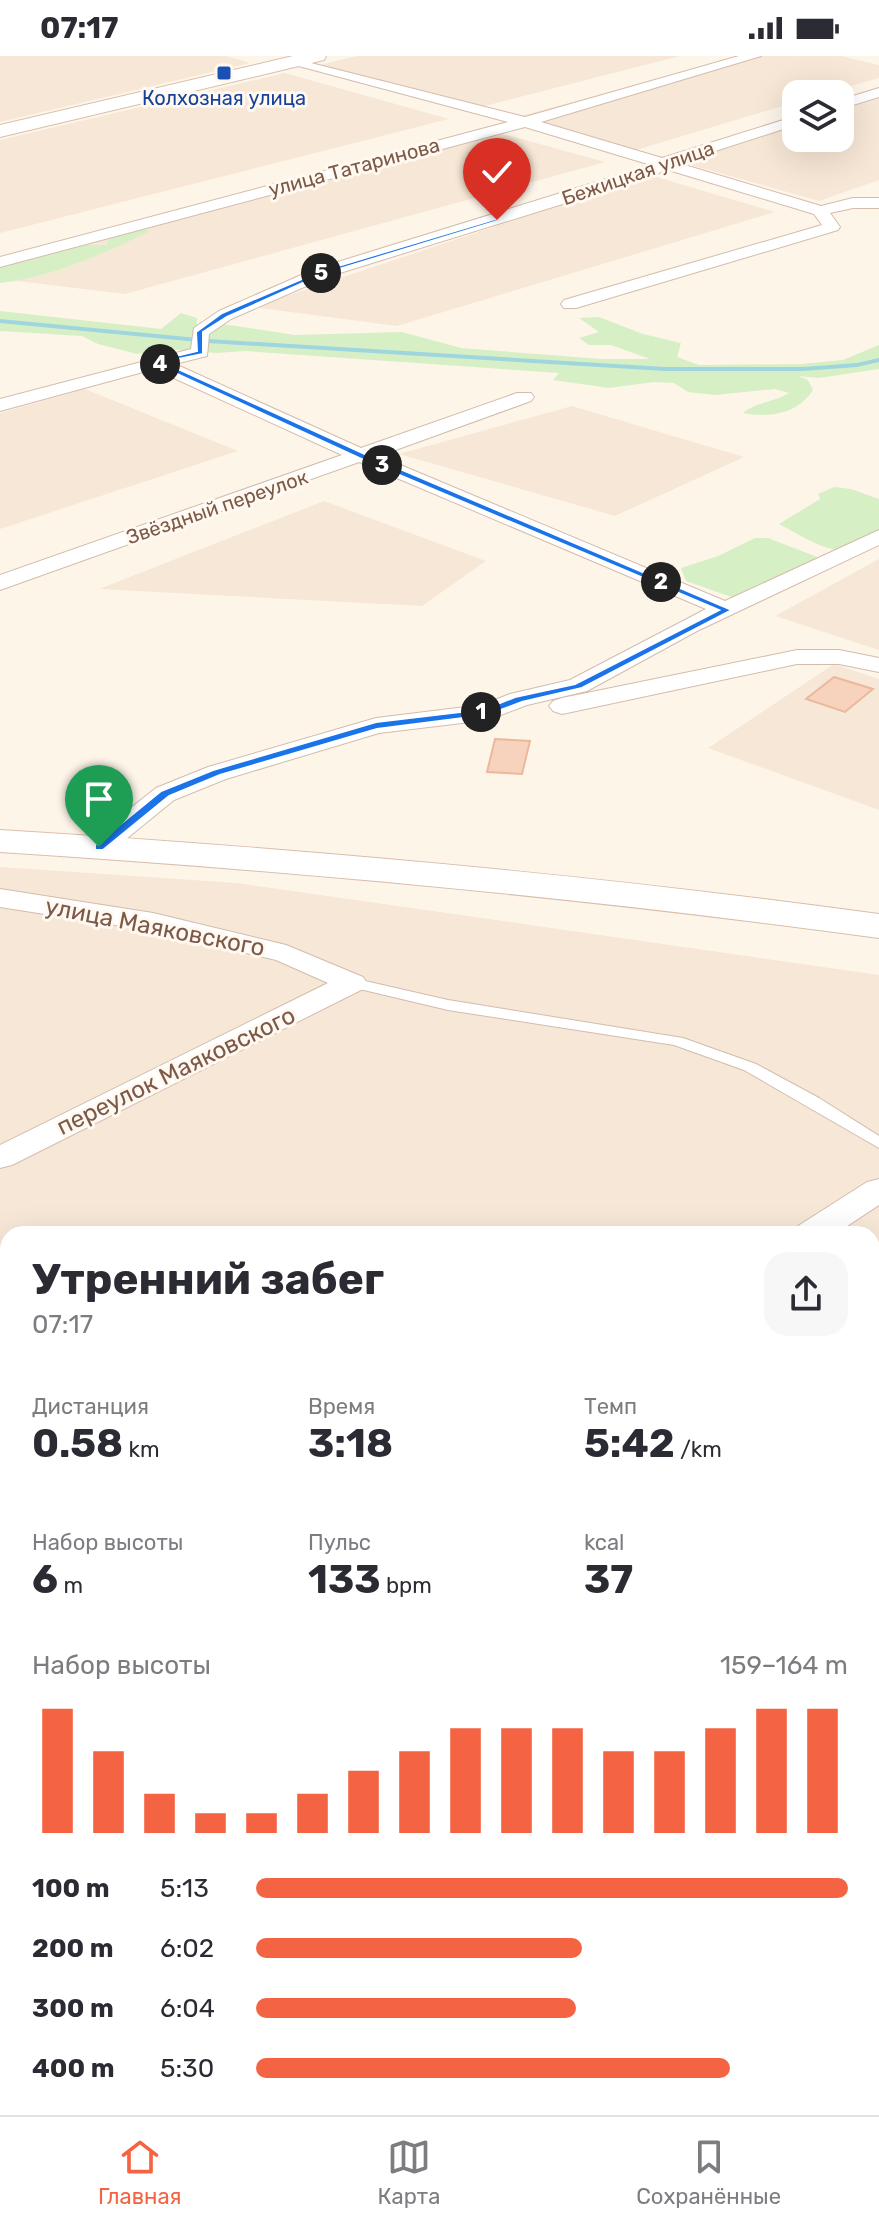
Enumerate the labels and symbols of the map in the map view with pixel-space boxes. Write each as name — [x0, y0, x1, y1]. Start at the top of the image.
marker: Колхозная улица — [215, 64, 233, 82]
place label: Колхозная улица — [142, 86, 306, 110]
street label: улица Татаринова — [266, 133, 442, 201]
street label: Бежицкая улица — [559, 136, 717, 210]
pin — [463, 138, 531, 220]
pin: 5 — [301, 253, 341, 293]
pin: 4 — [140, 344, 180, 384]
pin: 3 — [362, 445, 402, 485]
street label: Звёздный переулок — [123, 465, 311, 549]
pin: 2 — [641, 562, 681, 602]
pin: 1 — [461, 692, 501, 732]
pin — [65, 765, 133, 847]
street label: улица Маяковского — [43, 892, 267, 962]
street label: переулок Маяковского — [52, 1001, 300, 1141]

